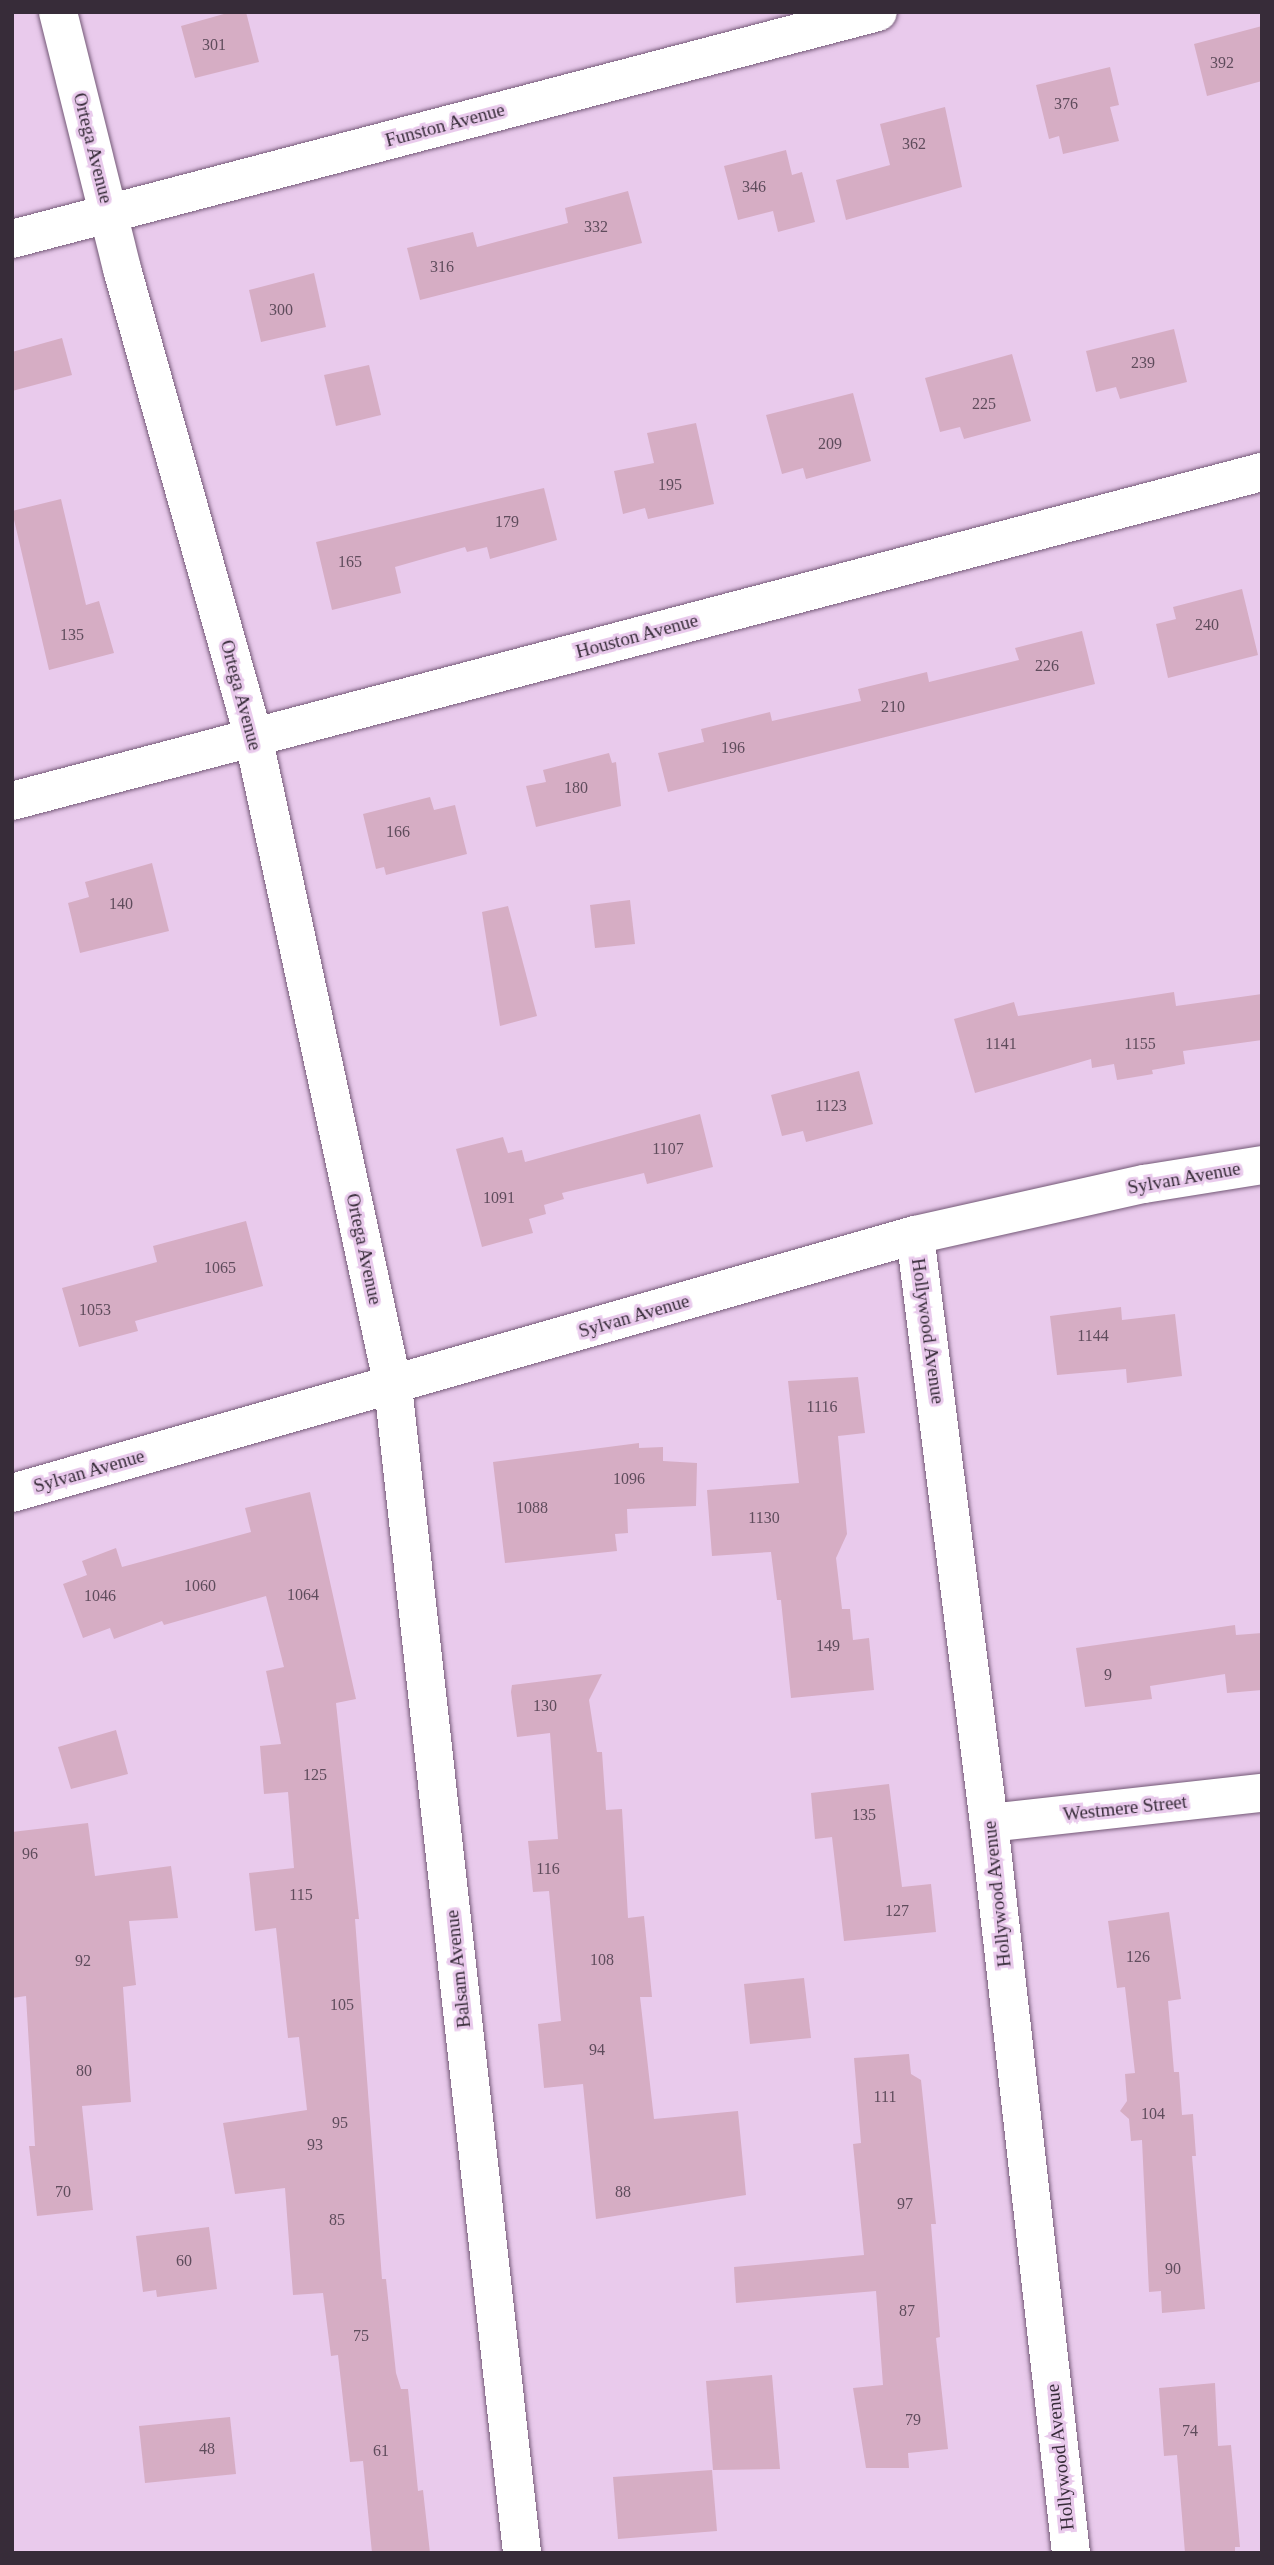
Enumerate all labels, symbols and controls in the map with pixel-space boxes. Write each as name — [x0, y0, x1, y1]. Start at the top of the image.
house number: 301 — [202, 35, 226, 55]
house number: 392 — [1210, 53, 1234, 73]
street label: Ortega Avenue — [68, 90, 118, 206]
house number: 376 — [1054, 94, 1078, 114]
street label: Funston Avenue — [382, 98, 508, 152]
house number: 362 — [902, 134, 926, 154]
house number: 346 — [742, 177, 766, 197]
house number: 332 — [584, 217, 608, 237]
house number: 316 — [430, 257, 454, 277]
house number: 300 — [269, 300, 293, 320]
house number: 239 — [1131, 353, 1155, 373]
house number: 225 — [972, 394, 996, 414]
house number: 209 — [818, 434, 842, 454]
house number: 195 — [658, 475, 682, 495]
house number: 179 — [495, 512, 519, 532]
house number: 165 — [338, 552, 362, 572]
street label: Houston Avenue — [573, 609, 701, 663]
house number: 240 — [1195, 615, 1219, 635]
house number: 135 — [60, 625, 84, 645]
street label: Ortega Avenue — [215, 637, 267, 753]
house number: 226 — [1035, 656, 1059, 676]
house number: 210 — [881, 697, 905, 717]
house number: 196 — [721, 738, 745, 758]
house number: 180 — [564, 778, 588, 798]
house number: 166 — [386, 822, 410, 842]
house number: 140 — [109, 894, 133, 914]
house number: 1141 — [985, 1034, 1017, 1054]
house number: 1155 — [1124, 1034, 1156, 1054]
house number: 1123 — [815, 1096, 847, 1116]
house number: 1107 — [652, 1139, 684, 1159]
street label: Sylvan Avenue — [1125, 1157, 1243, 1199]
house number: 1091 — [483, 1188, 515, 1208]
street label: Ortega Avenue — [341, 1191, 387, 1307]
street label: Hollywood Avenue — [906, 1256, 950, 1406]
house number: 1065 — [204, 1258, 236, 1278]
street label: Sylvan Avenue — [575, 1289, 693, 1343]
house number: 1053 — [79, 1300, 111, 1320]
house number: 1144 — [1077, 1326, 1109, 1346]
house number: 1116 — [807, 1397, 837, 1417]
street label: Sylvan Avenue — [30, 1444, 148, 1498]
house number: 1096 — [613, 1469, 645, 1489]
house number: 1088 — [516, 1498, 548, 1518]
house number: 1130 — [748, 1508, 780, 1528]
house number: 1060 — [184, 1576, 216, 1596]
house number: 1064 — [287, 1585, 319, 1605]
house number: 1046 — [84, 1586, 116, 1606]
house number: 149 — [816, 1636, 840, 1656]
house number: 9 — [1104, 1665, 1112, 1685]
house number: 130 — [533, 1696, 557, 1716]
house number: 125 — [303, 1765, 327, 1785]
street label: Westmere Street — [1062, 1790, 1188, 1826]
house number: 135 — [852, 1805, 876, 1825]
street label: Hollywood Avenue — [978, 1819, 1016, 1969]
house number: 96 — [22, 1844, 38, 1864]
house number: 116 — [536, 1859, 560, 1879]
house number: 115 — [289, 1885, 313, 1905]
house number: 127 — [885, 1901, 909, 1921]
street label: Balsam Avenue — [440, 1908, 476, 2030]
house number: 126 — [1126, 1947, 1150, 1967]
house number: 108 — [590, 1950, 614, 1970]
house number: 92 — [75, 1951, 91, 1971]
house number: 105 — [330, 1995, 354, 2015]
house number: 94 — [589, 2040, 605, 2060]
house number: 80 — [76, 2061, 92, 2081]
house number: 111 — [874, 2087, 896, 2107]
house number: 104 — [1141, 2104, 1165, 2124]
house number: 95 — [332, 2113, 348, 2133]
house number: 93 — [307, 2135, 323, 2155]
house number: 70 — [55, 2182, 71, 2202]
house number: 88 — [615, 2182, 631, 2202]
house number: 97 — [897, 2194, 913, 2214]
house number: 85 — [329, 2210, 345, 2230]
house number: 60 — [176, 2251, 192, 2271]
house number: 90 — [1165, 2259, 1181, 2279]
house number: 87 — [899, 2301, 915, 2321]
house number: 75 — [353, 2326, 369, 2346]
street label: Hollywood Avenue — [1041, 2382, 1079, 2532]
house number: 79 — [905, 2410, 921, 2430]
house number: 74 — [1182, 2421, 1198, 2441]
house number: 48 — [199, 2439, 215, 2459]
house number: 61 — [373, 2441, 389, 2461]

